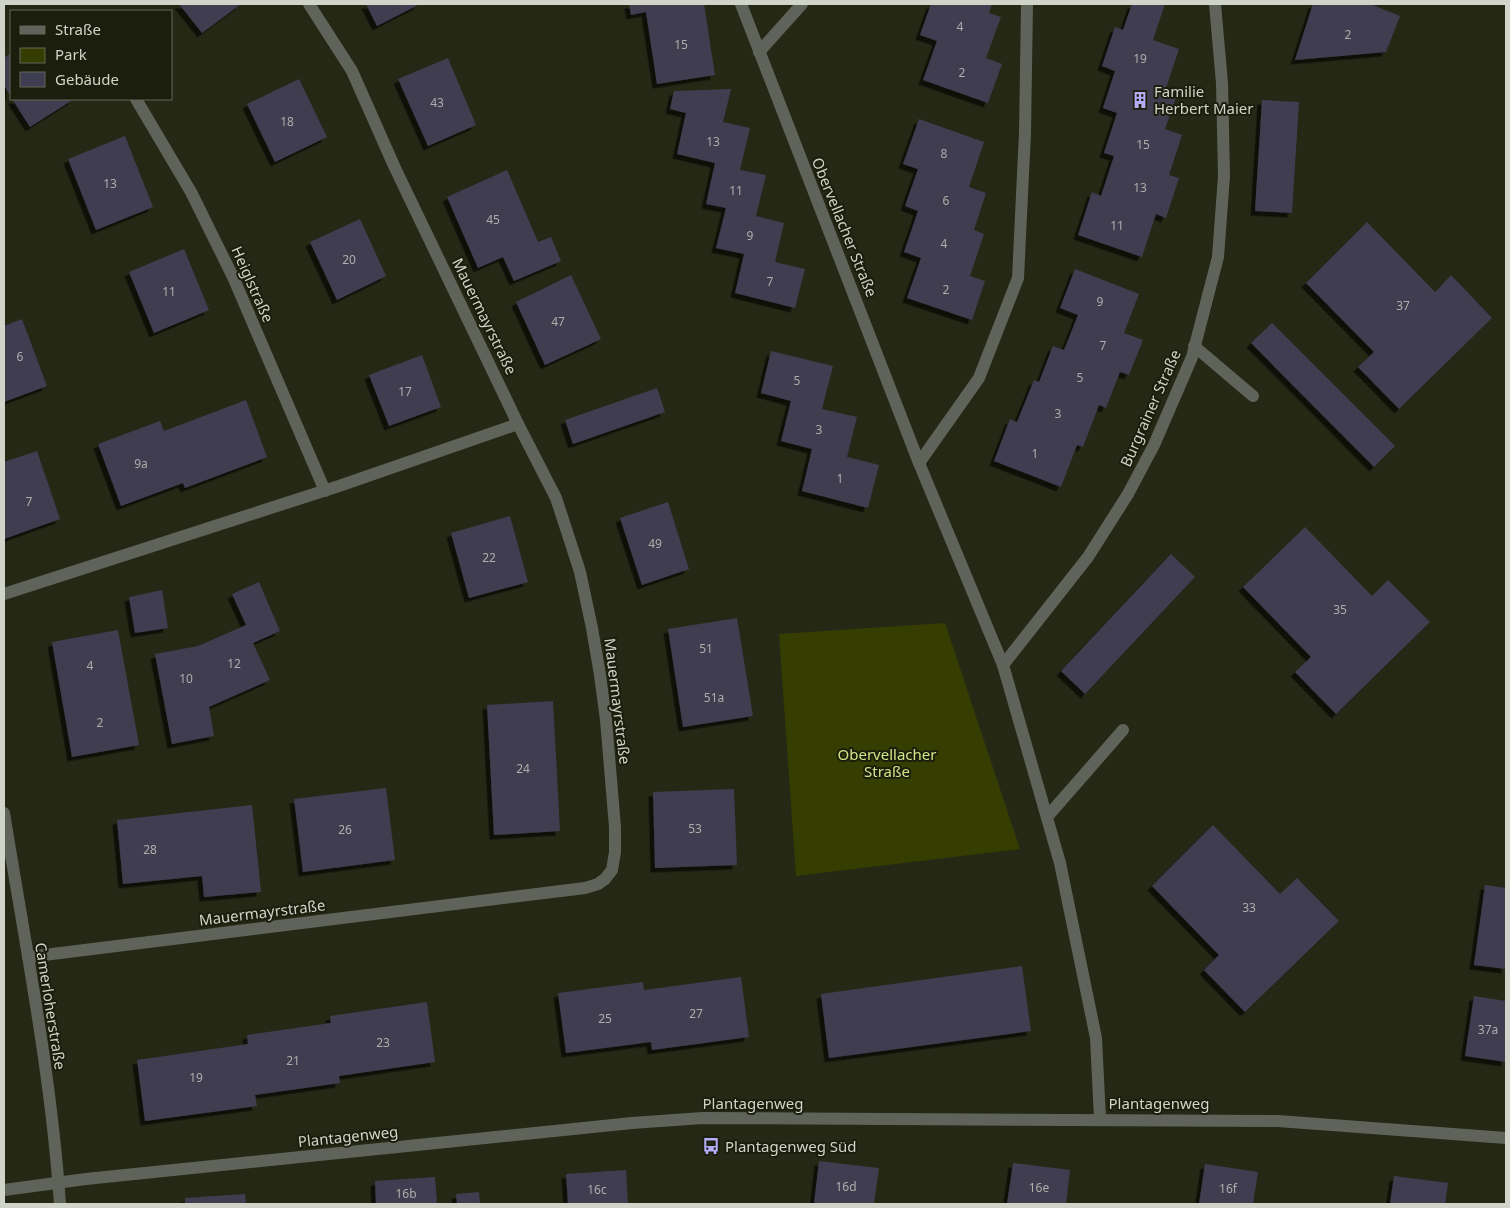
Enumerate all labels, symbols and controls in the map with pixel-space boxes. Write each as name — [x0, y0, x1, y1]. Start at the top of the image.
legend — [10, 10, 172, 100]
house number: 4 — [957, 18, 964, 35]
text: Straße — [55, 19, 101, 39]
house number: 2 — [1345, 26, 1352, 43]
house number: 15 — [674, 36, 688, 53]
text: Park — [55, 44, 87, 64]
house number: 19 — [1133, 50, 1147, 67]
house number: 2 — [959, 64, 966, 81]
text: Gebäude — [55, 69, 119, 89]
place label: Familie Herbert Maier — [1154, 81, 1254, 118]
building icon: Familie Herbert Maier — [1130, 90, 1150, 110]
house number: 43 — [430, 94, 444, 111]
house number: 18 — [280, 113, 294, 130]
house number: 13 — [706, 133, 720, 150]
house number: 15 — [1136, 136, 1150, 153]
house number: 8 — [941, 145, 948, 162]
street label: Obervellacher Straße — [808, 154, 882, 300]
house number: 13 — [103, 175, 117, 192]
house number: 13 — [1133, 179, 1147, 196]
house number: 11 — [729, 182, 743, 199]
house number: 6 — [943, 192, 950, 209]
house number: 45 — [486, 211, 500, 228]
house number: 11 — [1110, 217, 1124, 234]
house number: 9 — [747, 227, 754, 244]
house number: 4 — [941, 235, 948, 252]
street label: Heiglstraße — [227, 243, 279, 325]
house number: 20 — [342, 251, 356, 268]
street label: Mauermayrstraße — [448, 255, 522, 377]
house number: 7 — [767, 273, 774, 290]
house number: 2 — [943, 281, 950, 298]
house number: 11 — [162, 283, 176, 300]
house number: 9 — [1097, 293, 1104, 310]
house number: 37 — [1396, 297, 1410, 314]
house number: 47 — [551, 313, 565, 330]
house number: 7 — [1100, 337, 1107, 354]
street label: Burgrainer Straße — [1115, 346, 1185, 470]
house number: 6 — [17, 348, 24, 365]
house number: 5 — [1077, 369, 1084, 386]
house number: 5 — [794, 372, 801, 389]
house number: 17 — [398, 383, 412, 400]
house number: 3 — [1055, 405, 1062, 422]
house number: 3 — [816, 421, 823, 438]
house number: 1 — [1032, 445, 1038, 462]
house number: 9a — [134, 455, 148, 472]
house number: 1 — [837, 470, 843, 487]
house number: 7 — [26, 493, 33, 510]
house number: 49 — [648, 535, 662, 552]
house number: 22 — [482, 549, 496, 566]
house number: 35 — [1333, 601, 1347, 618]
street label: Mauermayrstraße — [600, 637, 636, 765]
house number: 51 — [699, 640, 713, 657]
house number: 12 — [227, 655, 241, 672]
house number: 4 — [87, 657, 94, 674]
house number: 10 — [179, 670, 193, 687]
house number: 51a — [704, 689, 724, 706]
house number: 2 — [97, 714, 104, 731]
park label: Obervellacher Straße — [838, 744, 936, 781]
house number: 24 — [516, 760, 530, 777]
house number: 53 — [688, 820, 702, 837]
house number: 26 — [338, 821, 352, 838]
house number: 28 — [143, 841, 157, 858]
street label: Mauermayrstraße — [198, 894, 326, 930]
house number: 33 — [1242, 899, 1256, 916]
street label: Camerloherstraße — [31, 941, 71, 1071]
house number: 27 — [689, 1005, 703, 1022]
house number: 25 — [598, 1010, 612, 1027]
house number: 37a — [1478, 1021, 1498, 1038]
house number: 23 — [376, 1034, 390, 1051]
house number: 21 — [286, 1052, 300, 1069]
house number: 19 — [189, 1069, 203, 1086]
street label: Plantagenweg — [703, 1093, 803, 1113]
street label: Plantagenweg — [1109, 1093, 1209, 1113]
street label: Plantagenweg — [297, 1121, 399, 1151]
bus stop icon: Plantagenweg Süd — [701, 1136, 721, 1156]
place label: Plantagenweg Süd — [725, 1136, 857, 1156]
house number: 16d — [835, 1178, 857, 1195]
house number: 16e — [1029, 1179, 1049, 1196]
house number: 16f — [1219, 1180, 1238, 1197]
house number: 16c — [587, 1181, 607, 1198]
house number: 16b — [395, 1185, 417, 1202]

